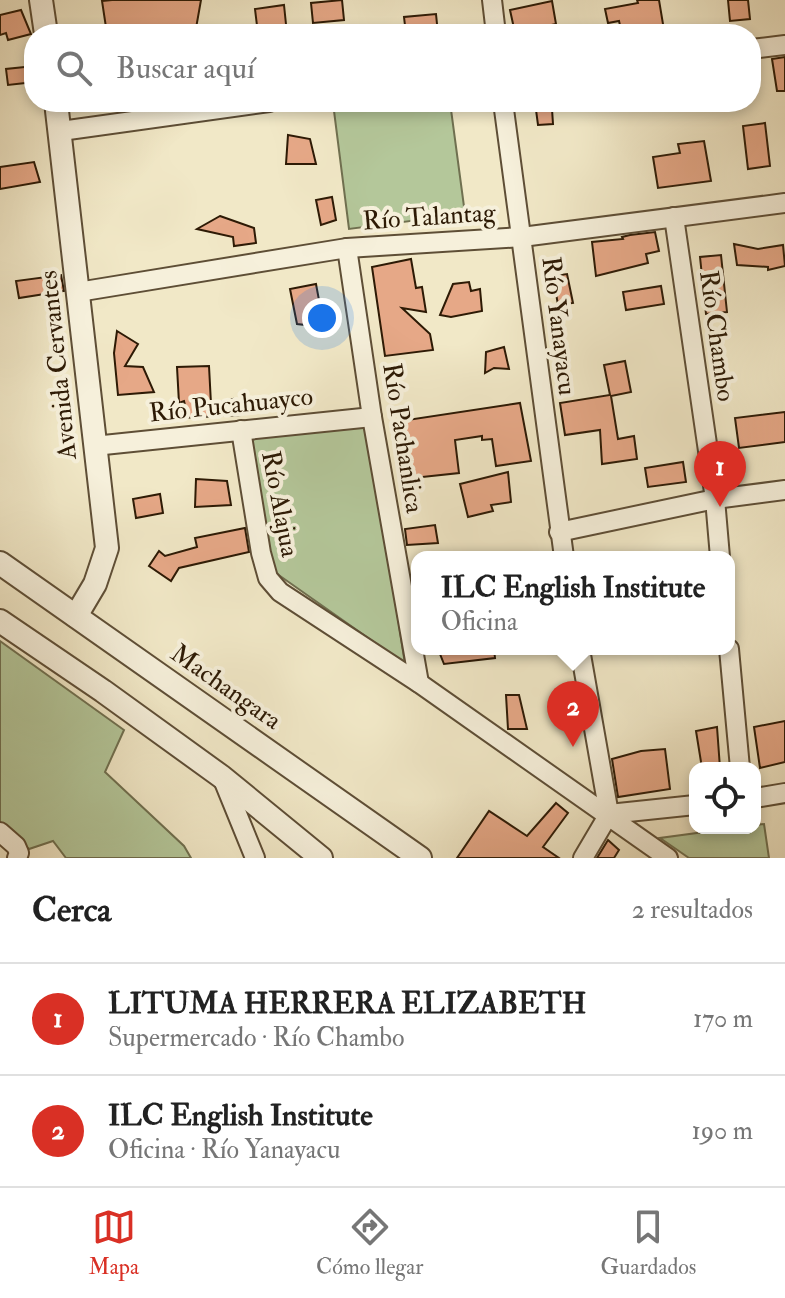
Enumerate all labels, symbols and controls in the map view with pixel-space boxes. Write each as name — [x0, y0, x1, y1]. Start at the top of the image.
search box — [24, 24, 761, 112]
icon: search — [52, 46, 96, 90]
text: Buscar aquí — [116, 50, 255, 87]
street label: Río Talantag — [362, 196, 498, 238]
street label: Río Yanayacu — [535, 255, 583, 397]
street label: Río Chambo — [692, 268, 742, 404]
street label: Avenida Cervantes — [32, 269, 84, 462]
your location — [302, 298, 342, 338]
street label: Río Pachanlica — [375, 361, 431, 516]
street label: Río Pucahuayco — [147, 380, 315, 430]
pin: 1 — [694, 441, 746, 507]
street label: Río Alajua — [254, 448, 306, 560]
popup — [411, 551, 735, 655]
text: ILC English Institute — [441, 569, 705, 606]
text: Oficina — [441, 606, 518, 638]
street label: Machangara — [164, 637, 288, 737]
pin: 2 — [547, 681, 599, 747]
map controls — [689, 762, 761, 834]
button: locate — [689, 762, 761, 834]
text: Cerca — [32, 889, 111, 932]
text: 2 resultados — [632, 894, 753, 926]
text: LITUMA HERRERA ELIZABETH — [108, 985, 586, 1022]
text: 1 — [53, 1003, 63, 1035]
text: 170 m — [693, 1003, 753, 1035]
text: Supermercado · Río Chambo — [108, 1022, 405, 1054]
text: ILC English Institute — [108, 1097, 373, 1134]
text: 2 — [51, 1115, 65, 1147]
text: 190 m — [692, 1115, 753, 1147]
text: Oficina · Río Yanayacu — [108, 1134, 340, 1166]
tab: Mapa — [89, 1205, 139, 1281]
tab: Cómo llegar — [316, 1205, 423, 1281]
tab: Guardados — [601, 1205, 696, 1281]

